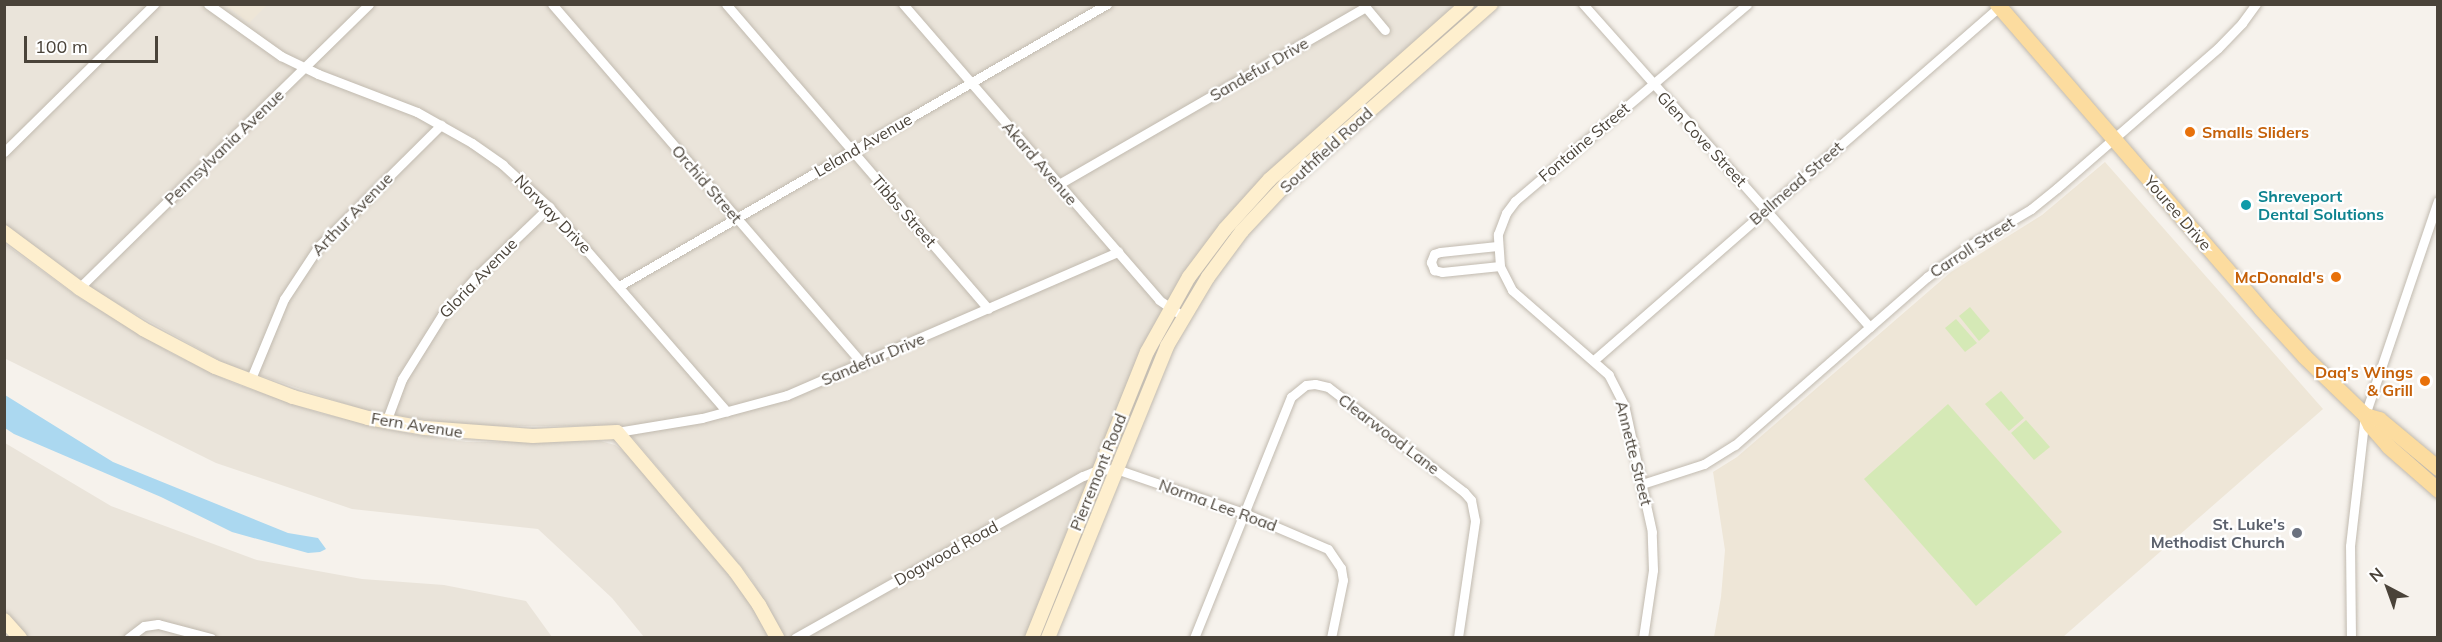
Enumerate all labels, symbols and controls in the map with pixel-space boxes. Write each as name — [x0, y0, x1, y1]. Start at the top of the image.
scale bar — [27, 24, 160, 62]
street label: Sandefur Drive — [1206, 33, 1312, 105]
text: 100 m — [35, 35, 88, 58]
street label: Pennsylvania Avenue — [160, 85, 288, 209]
street label: Glen Cove Street — [1653, 88, 1751, 190]
street label: Fontaine Street — [1535, 98, 1633, 186]
street label: Southfield Road — [1276, 103, 1376, 197]
street label: Leland Avenue — [811, 109, 915, 181]
street label: Akard Avenue — [998, 117, 1082, 209]
place label: Smalls Sliders — [2202, 122, 2309, 142]
marker: Smalls Sliders — [2183, 125, 2197, 139]
street label: Bellmead Street — [1745, 137, 1847, 229]
street label: Orchid Street — [668, 141, 746, 227]
street label: Arthur Avenue — [308, 169, 396, 259]
street label: Norway Drive — [511, 171, 595, 257]
street label: Tibbs Street — [868, 171, 940, 251]
street label: Youree Drive — [2140, 172, 2216, 254]
place label: Shreveport Dental Solutions — [2258, 186, 2384, 224]
marker: Shreveport Dental Solutions — [2239, 198, 2253, 212]
street label: Carroll Street — [1926, 213, 2018, 281]
street label: Gloria Avenue — [435, 234, 521, 322]
place label: McDonald's — [2235, 267, 2324, 287]
marker: McDonald's — [2329, 270, 2343, 284]
street label: Sandefur Drive — [818, 329, 928, 389]
place label: Daq's Wings & Grill — [2315, 362, 2413, 400]
marker: Daq's Wings & Grill — [2418, 374, 2432, 388]
street label: Clearwood Lane — [1335, 390, 1443, 478]
street label: Annette Street — [1612, 399, 1656, 507]
street label: Fern Avenue — [370, 408, 464, 442]
street label: Pierremont Road — [1066, 411, 1130, 533]
street label: Norma Lee Road — [1156, 475, 1280, 535]
place label: St. Luke's Methodist Church — [2151, 514, 2285, 552]
street label: Dogwood Road — [891, 517, 1001, 589]
marker: St. Luke's Methodist Church — [2290, 526, 2304, 540]
north arrow — [2358, 558, 2418, 618]
text: N — [2365, 563, 2387, 586]

